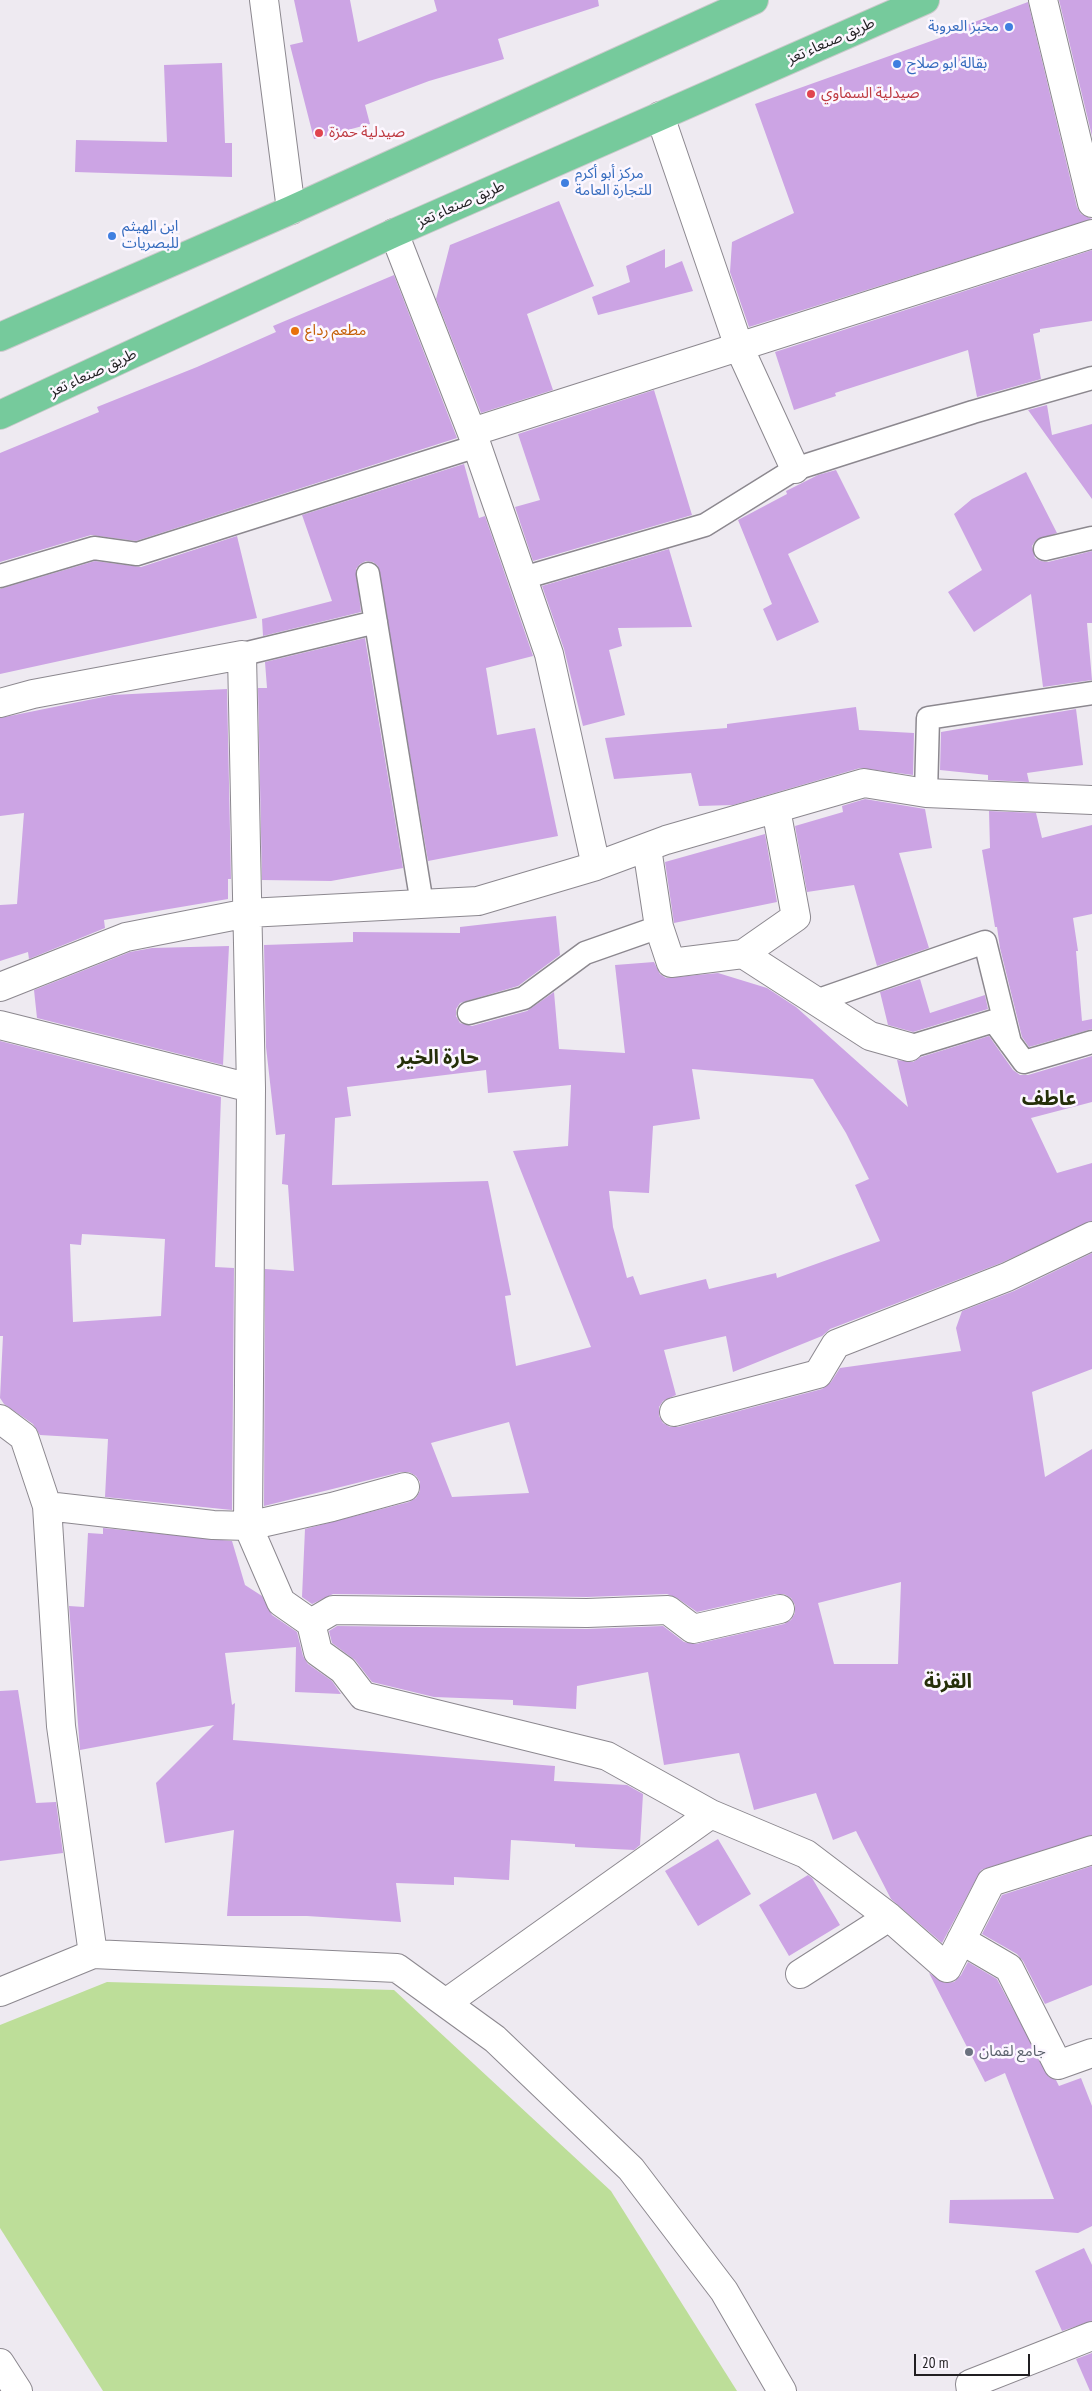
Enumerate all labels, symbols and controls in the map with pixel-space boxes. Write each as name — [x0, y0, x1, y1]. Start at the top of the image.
street label: طريق صنعاء تعز — [784, 14, 878, 68]
place label: مخبز العروبة — [928, 18, 999, 36]
marker: مخبز العروبة — [1003, 21, 1015, 33]
place label: بقالة ابو صلاح — [907, 55, 987, 73]
marker: بقالة ابو صلاح — [891, 58, 903, 70]
place label: صيدلية السماوي — [821, 85, 919, 103]
marker: صيدلية السماوي — [805, 88, 817, 100]
place label: صيدلية حمزة — [329, 124, 405, 142]
marker: صيدلية حمزة — [313, 127, 325, 139]
place label: مركز أبو أكرم للتجارة العامة — [575, 165, 652, 200]
street label: طريق صنعاء تعز — [414, 177, 508, 231]
marker: مركز أبو أكرم للتجارة العامة — [559, 177, 571, 189]
place label: ابن الهيثم للبصريات — [122, 218, 179, 253]
marker: ابن الهيثم للبصريات — [106, 230, 118, 242]
place label: مطعم رداع — [305, 322, 366, 340]
marker: مطعم رداع — [289, 325, 301, 337]
street label: طريق صنعاء تعز — [47, 345, 139, 401]
district label: حارة الخير — [397, 1046, 479, 1070]
district label: عاطف — [1022, 1087, 1076, 1111]
district label: القرنة — [924, 1670, 972, 1694]
place label: جامع لقمان — [979, 2043, 1046, 2061]
marker: جامع لقمان — [963, 2046, 975, 2058]
scale bar — [917, 2344, 1033, 2376]
text: 20 m — [922, 2353, 948, 2372]

